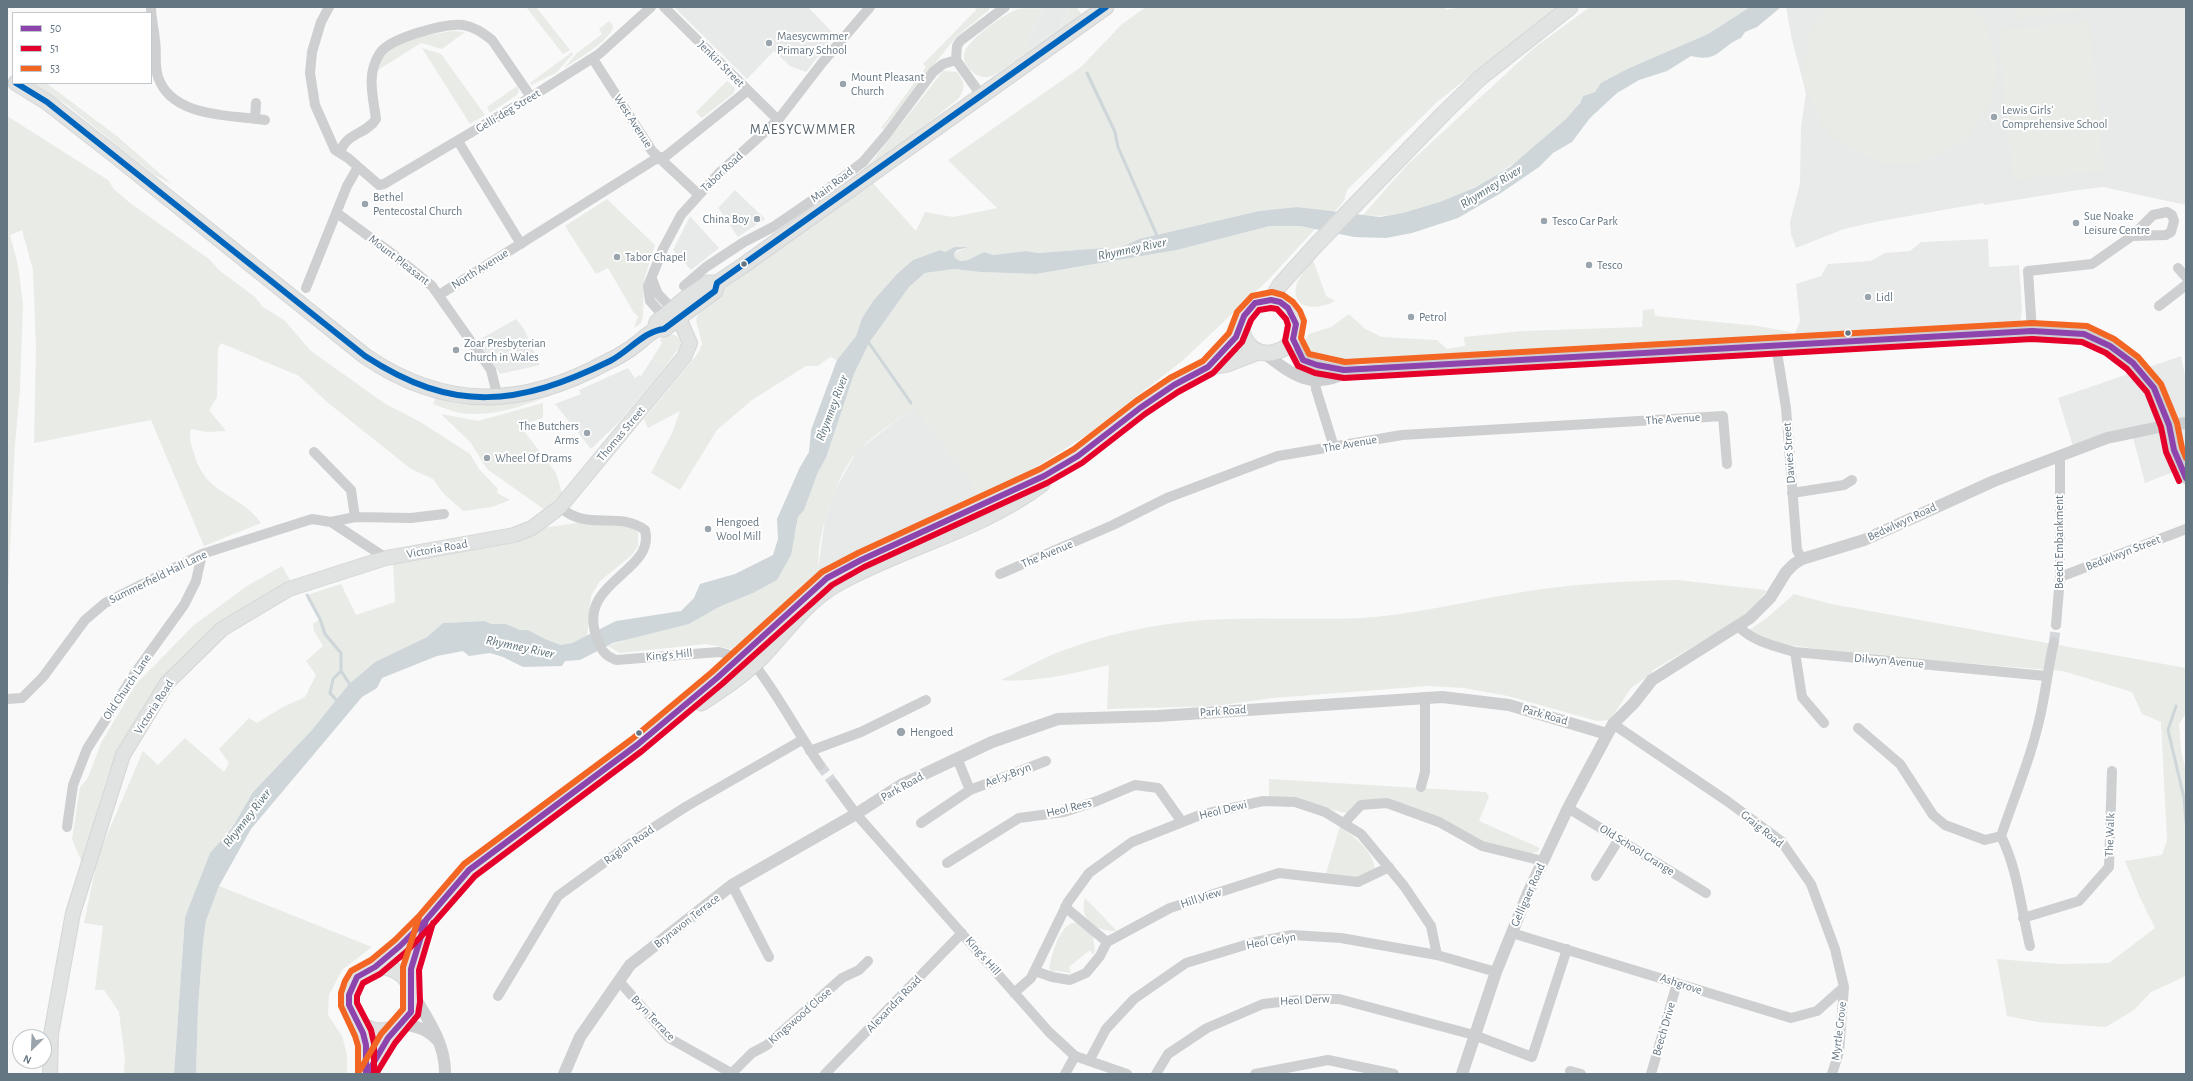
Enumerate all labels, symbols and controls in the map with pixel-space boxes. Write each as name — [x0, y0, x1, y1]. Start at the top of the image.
legend — [12, 12, 152, 84]
text: 50 — [50, 22, 61, 34]
place label: Maesycwmmer Primary School — [777, 29, 848, 57]
street label: Jenkin Street — [695, 38, 747, 90]
marker: Maesycwmmer Primary School — [764, 38, 774, 48]
text: 51 — [50, 42, 59, 54]
text: 53 — [50, 62, 60, 74]
place label: Mount Pleasant Church — [851, 70, 924, 98]
marker: Mount Pleasant Church — [838, 79, 848, 89]
street label: Gelli-deg Street — [473, 86, 543, 136]
street label: West Avenue — [610, 92, 656, 150]
place label: Lewis Girls' Comprehensive School — [2002, 103, 2108, 131]
marker: Lewis Girls' Comprehensive School — [1989, 112, 1999, 122]
district label: MAESYCWMMER — [750, 122, 856, 138]
street label: Tabor Road — [698, 149, 746, 195]
water label: Rhymney River — [1457, 162, 1525, 212]
street label: Main Road — [808, 164, 856, 206]
place label: Bethel Pentecostal Church — [373, 190, 462, 218]
marker: Bethel Pentecostal Church — [360, 199, 370, 209]
place label: Sue Noake Leisure Centre — [2084, 209, 2150, 237]
place label: China Boy — [703, 212, 749, 226]
marker: China Boy — [752, 214, 762, 224]
place label: Tesco Car Park — [1552, 214, 1618, 228]
marker: Tesco Car Park — [1539, 216, 1549, 226]
marker: Sue Noake Leisure Centre — [2071, 218, 2081, 228]
street label: Mount Pleasant — [366, 232, 432, 288]
water label: Rhymney River — [1096, 234, 1168, 264]
street label: North Avenue — [449, 246, 511, 292]
place label: Tabor Chapel — [625, 250, 686, 264]
marker: Tabor Chapel — [612, 252, 622, 262]
place label: Tesco — [1597, 258, 1623, 272]
unlabelled marker — [739, 259, 749, 269]
marker: Tesco — [1584, 260, 1594, 270]
place label: Lidl — [1876, 290, 1893, 304]
marker: Lidl — [1863, 292, 1873, 302]
place label: Petrol — [1419, 310, 1447, 324]
marker: Petrol — [1406, 312, 1416, 322]
unlabelled marker — [1843, 328, 1853, 338]
place label: Zoar Presbyterian Church in Wales — [464, 336, 546, 364]
marker: Zoar Presbyterian Church in Wales — [451, 345, 461, 355]
water label: Rhymney River — [812, 373, 852, 443]
street label: Thomas Street — [594, 403, 648, 465]
street label: The Avenue — [1645, 410, 1701, 428]
place label: The Butchers Arms — [519, 419, 579, 447]
street label: Davies Street — [1780, 422, 1798, 484]
marker: The Butchers Arms — [582, 428, 592, 438]
street label: The Avenue — [1322, 432, 1378, 456]
place label: Wheel Of Drams — [495, 451, 572, 465]
marker: Wheel Of Drams — [482, 453, 492, 463]
street label: Beech Embankment — [2052, 495, 2066, 589]
street label: Bedwlwyn Road — [1865, 500, 1939, 544]
place label: Hengoed Wool Mill — [716, 515, 761, 543]
marker: Hengoed Wool Mill — [703, 524, 713, 534]
street label: Bedwlwyn Street — [2084, 532, 2162, 574]
street label: Victoria Road — [405, 537, 469, 561]
street label: The Avenue — [1019, 537, 1075, 571]
street label: Summerfield Hall Lane — [107, 547, 209, 607]
water label: Rhymney River — [484, 632, 556, 662]
street label: King's Hill — [645, 646, 693, 664]
street label: Old Church Lane — [100, 651, 154, 723]
street label: Dilwyn Avenue — [1854, 651, 1924, 671]
street label: Victoria Road — [131, 677, 177, 737]
street label: Park Road — [1199, 702, 1247, 720]
street label: Park Road — [1521, 702, 1569, 728]
place label: Hengoed — [910, 725, 953, 739]
marker: Hengoed — [895, 726, 907, 738]
unlabelled marker — [634, 728, 644, 738]
street label: Ael-y-Bryn — [983, 760, 1033, 790]
street label: Park Road — [878, 769, 926, 805]
water label: Rhymney River — [219, 786, 275, 850]
street label: Heol Rees — [1045, 795, 1093, 821]
street label: Heol Dewi — [1198, 797, 1248, 823]
street label: Graig Road — [1738, 807, 1786, 851]
street label: The Walk — [2102, 813, 2118, 857]
street label: Old School Grange — [1597, 821, 1677, 879]
street label: Raglan Road — [601, 822, 657, 868]
street label: Gelligaer Road — [1508, 861, 1548, 929]
street label: Hill View — [1179, 885, 1223, 911]
street label: Brynavon Terrace — [651, 891, 723, 951]
street label: Heol Celyn — [1245, 930, 1297, 952]
street label: King's Hill — [962, 934, 1004, 978]
street label: Ashgrove — [1658, 970, 1704, 998]
street label: Alexandra Road — [863, 973, 925, 1035]
street label: Kingswood Close — [765, 985, 835, 1047]
street label: Bryn Terrace — [628, 992, 678, 1044]
street label: Heol Derw — [1280, 992, 1330, 1008]
street label: Beech Drive — [1649, 1000, 1679, 1058]
street label: Myrtle Grove — [1828, 1001, 1850, 1061]
north arrow — [12, 1029, 52, 1069]
text: N — [22, 1053, 33, 1066]

